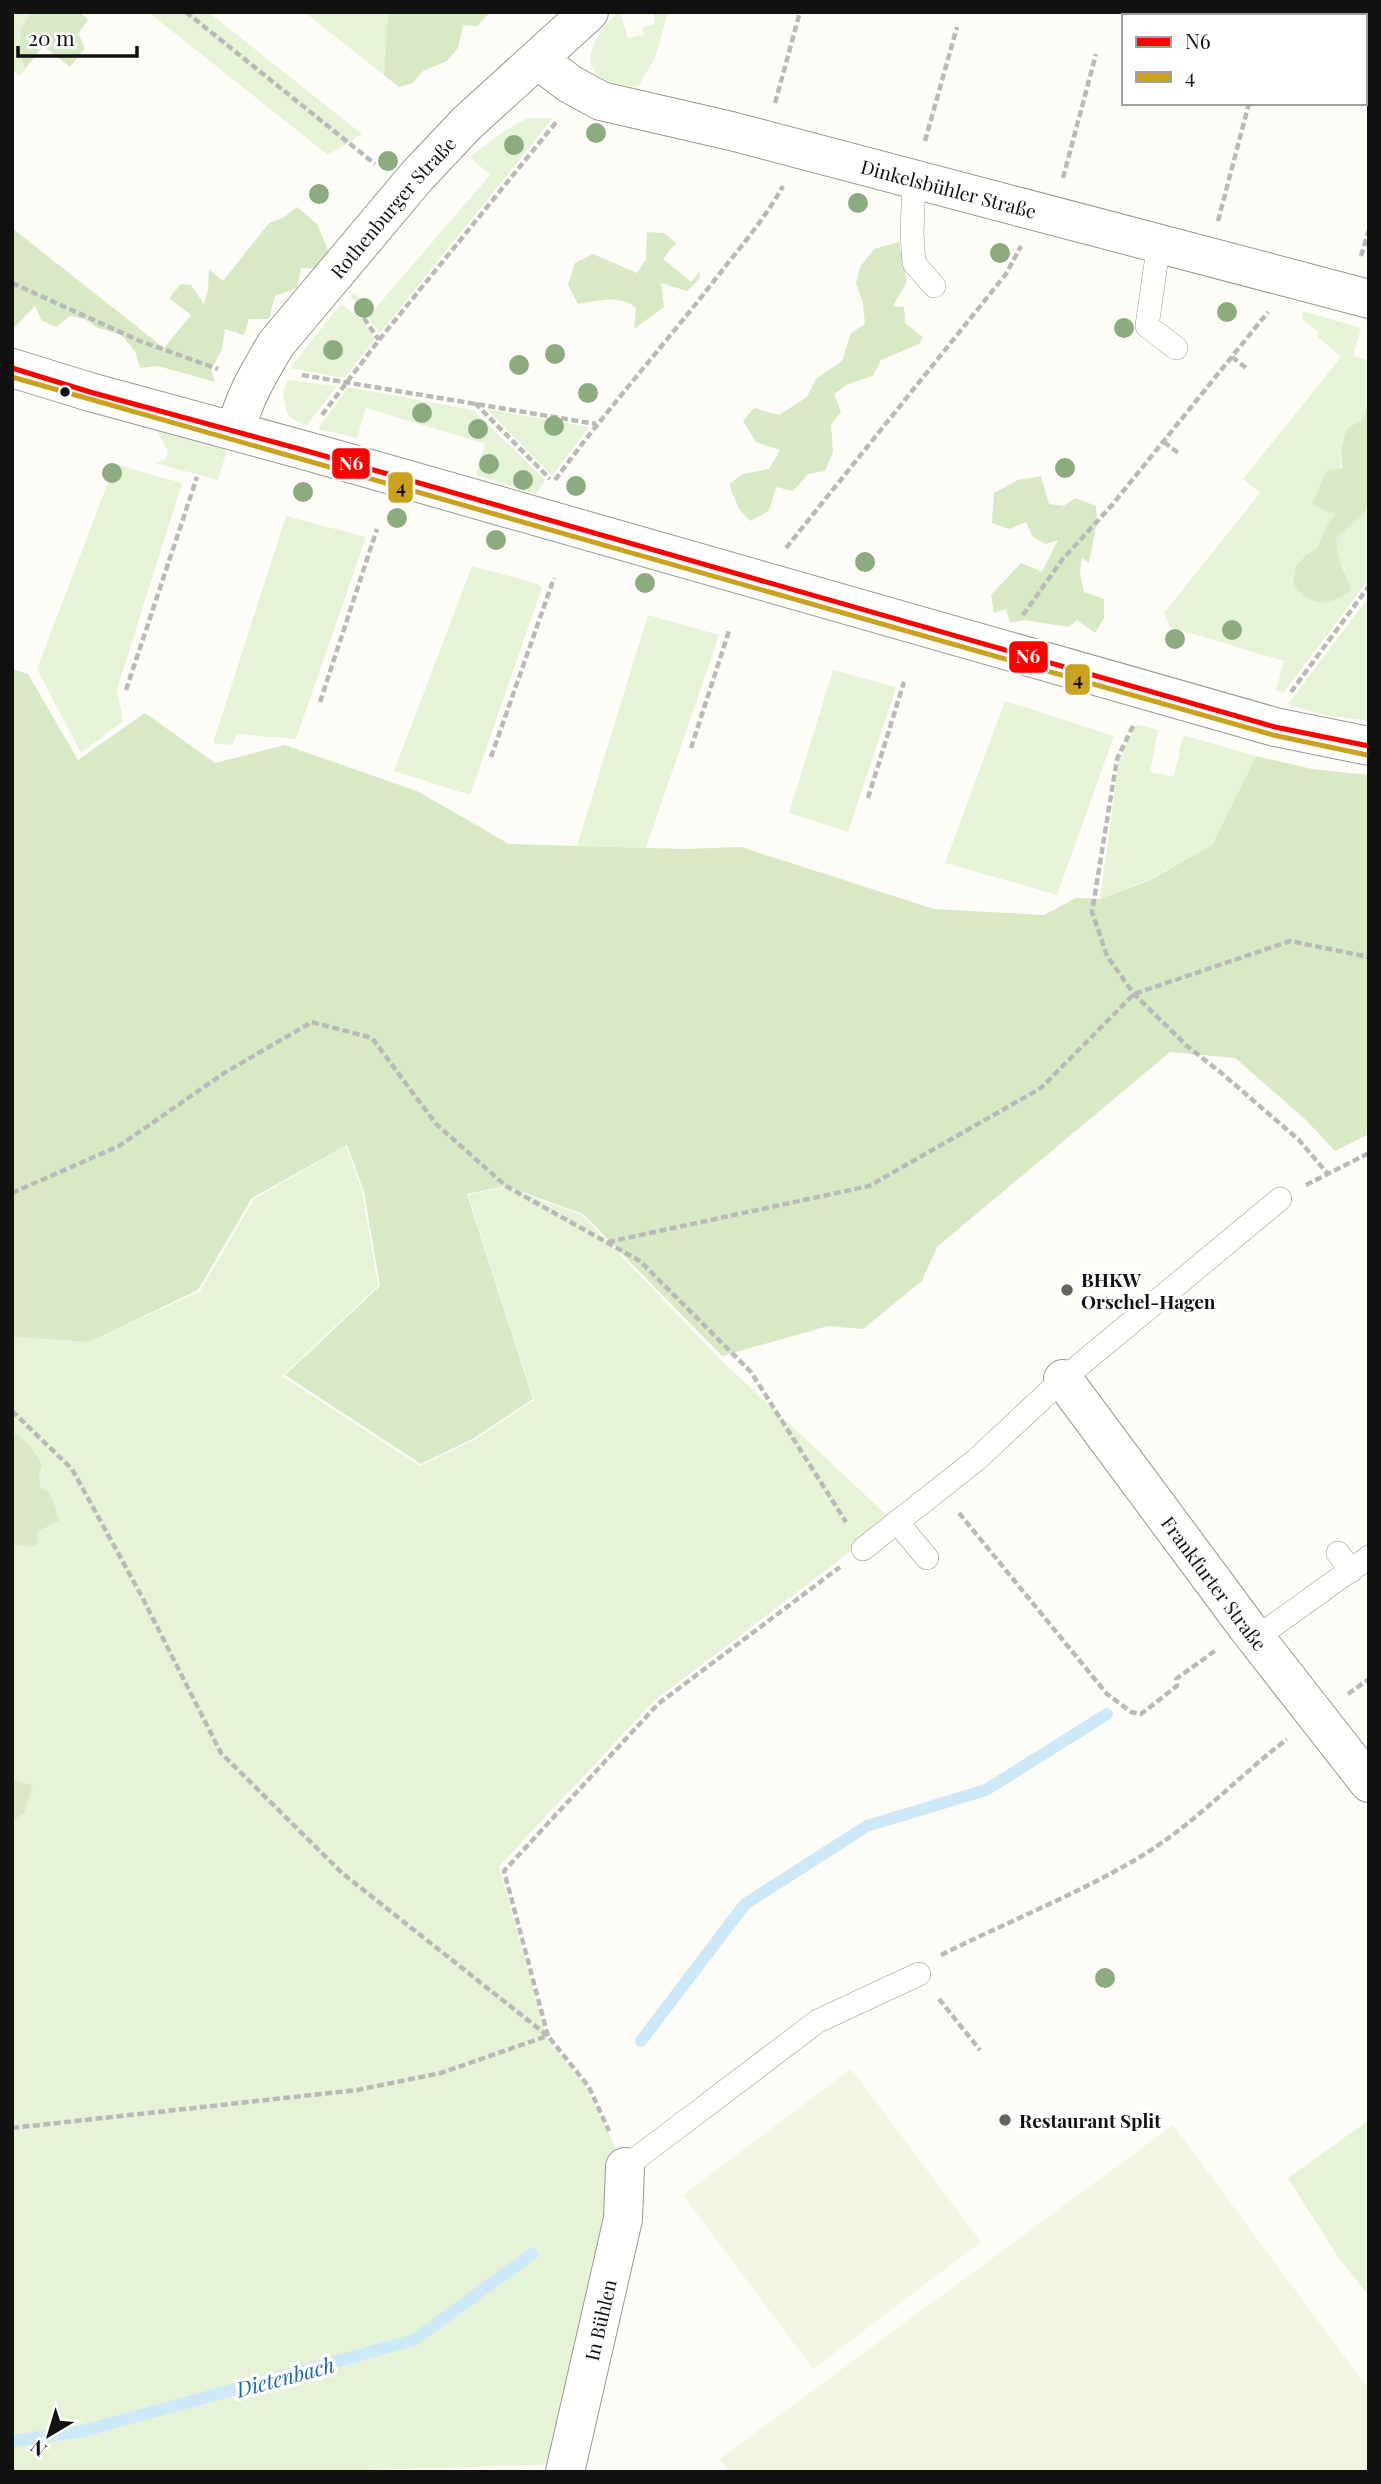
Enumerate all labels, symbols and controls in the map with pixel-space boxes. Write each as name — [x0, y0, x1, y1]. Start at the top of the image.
scale bar — [18, 14, 136, 58]
legend — [1122, 14, 1367, 105]
text: 20 m — [28, 23, 75, 51]
text: N6 — [1185, 26, 1211, 54]
text: 4 — [1185, 61, 1195, 89]
street label: Rothenburger Straße — [324, 130, 461, 283]
street label: Dinkelsbühler Straße — [858, 153, 1039, 224]
unlabelled marker — [58, 385, 72, 399]
line badge: N6 — [331, 447, 371, 480]
text: N6 — [339, 449, 364, 475]
line badge: 4 — [387, 471, 414, 504]
text: 4 — [396, 473, 406, 499]
line badge: N6 — [1008, 640, 1049, 674]
text: N6 — [1016, 642, 1041, 668]
line badge: 4 — [1064, 663, 1091, 696]
text: 4 — [1073, 665, 1083, 691]
place label: BHKW Orschel-Hagen — [1081, 1266, 1216, 1314]
marker: BHKW Orschel-Hagen — [1059, 1282, 1075, 1298]
street label: Frankfurter Straße — [1156, 1511, 1273, 1655]
place label: Restaurant Split — [1019, 2107, 1161, 2133]
marker: Restaurant Split — [997, 2112, 1013, 2128]
street label: In Bühlen — [578, 2276, 622, 2363]
water label: Dietenbach — [232, 2349, 337, 2403]
north arrow — [14, 2400, 84, 2470]
text: N — [24, 2435, 51, 2464]

